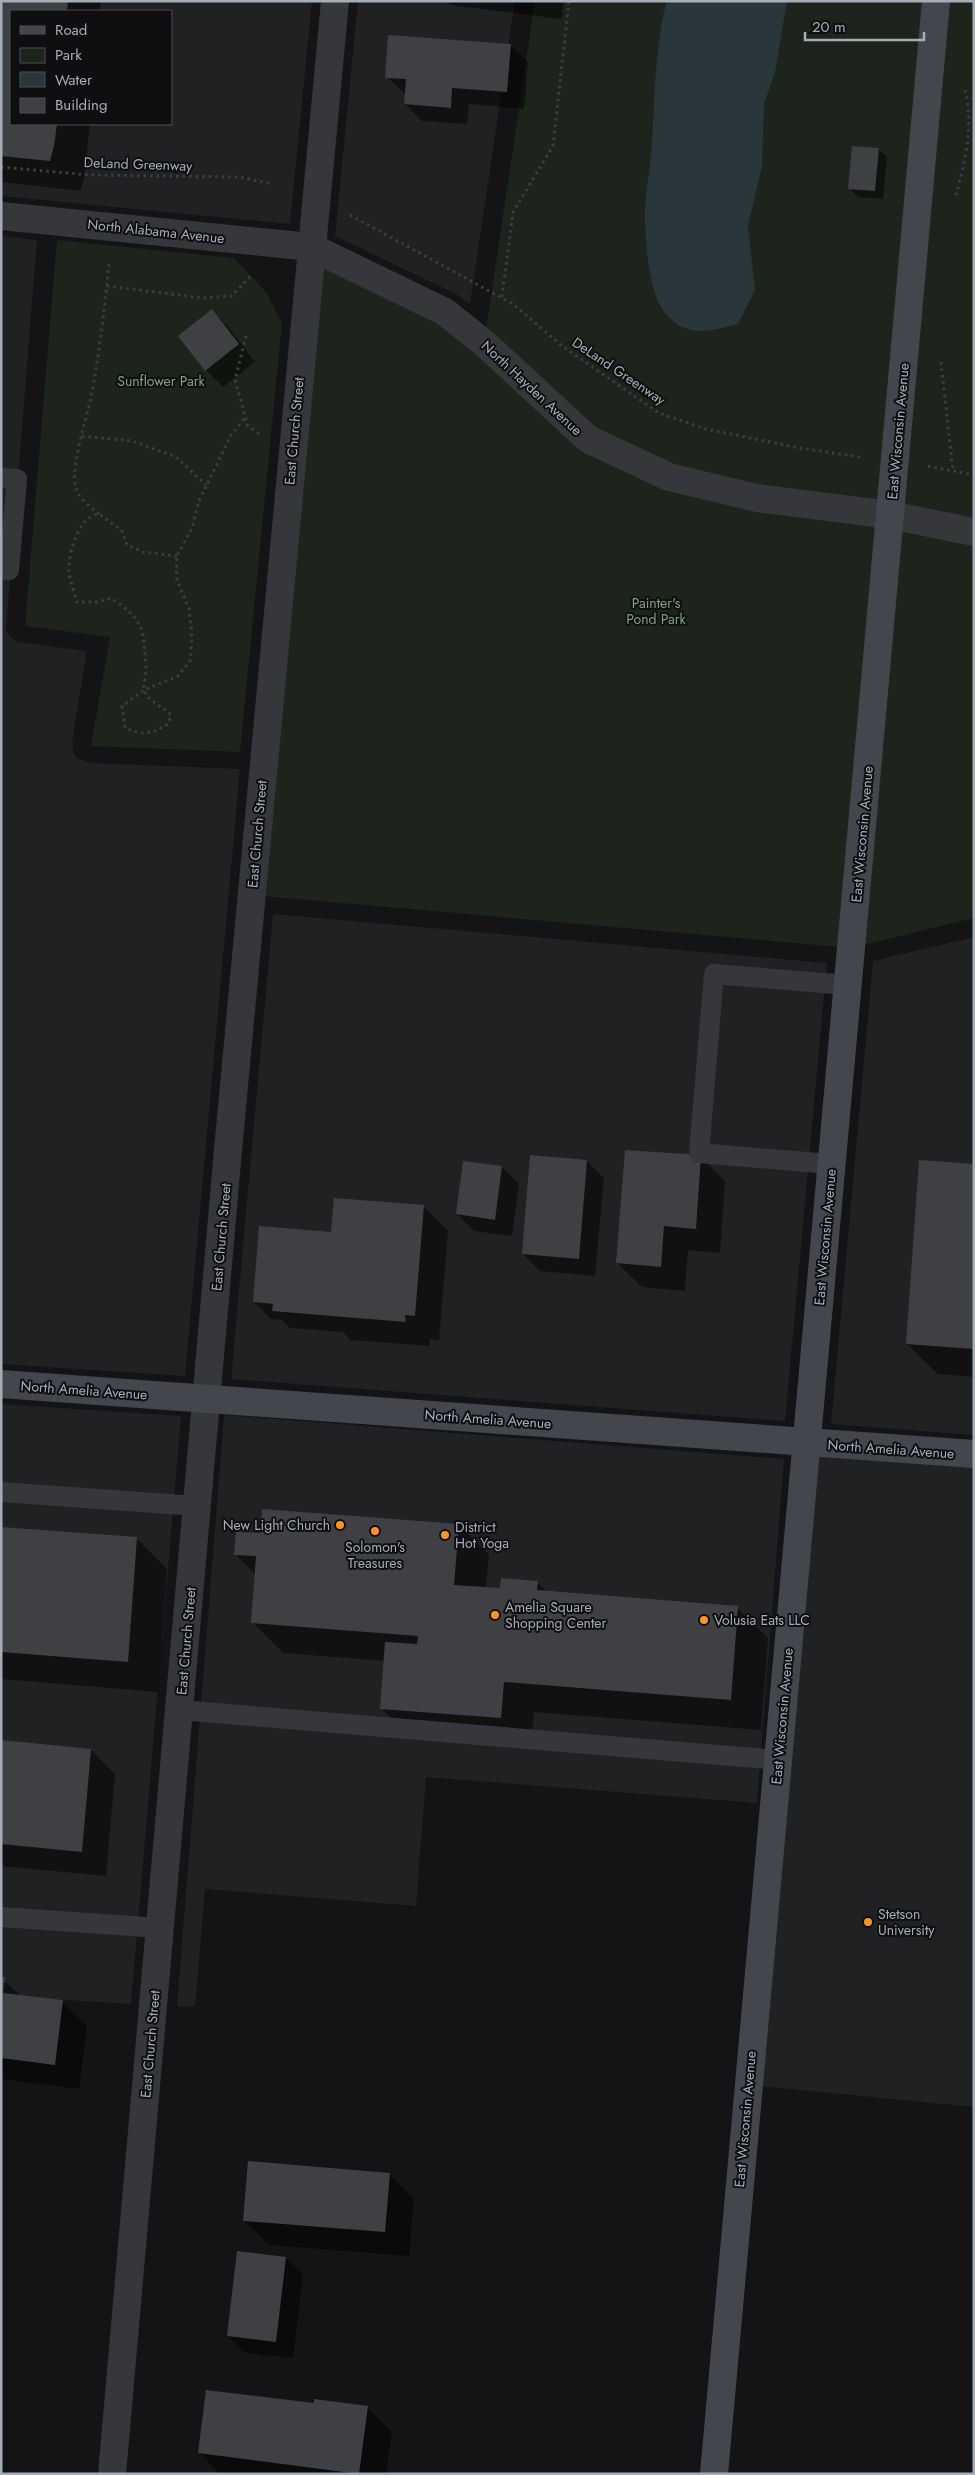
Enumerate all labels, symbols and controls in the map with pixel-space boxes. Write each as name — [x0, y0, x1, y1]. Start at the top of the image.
legend — [10, 10, 172, 125]
scale bar — [805, 10, 924, 42]
text: 20 m — [812, 16, 846, 38]
text: Road — [55, 19, 87, 41]
text: Park — [55, 44, 82, 66]
text: Water — [55, 69, 93, 91]
text: Building — [55, 94, 107, 116]
street label: DeLand Greenway — [83, 152, 194, 176]
street label: North Alabama Avenue — [87, 214, 225, 248]
street label: DeLand Greenway — [568, 332, 670, 410]
street label: North Hayden Avenue — [477, 336, 587, 440]
street label: East Wisconsin Avenue — [882, 362, 914, 500]
park label: Sunflower Park — [117, 371, 206, 391]
street label: East Church Street — [279, 376, 309, 486]
park label: Painter's Pond Park — [626, 593, 687, 629]
street label: East Wisconsin Avenue — [846, 765, 878, 903]
street label: East Church Street — [242, 779, 272, 889]
street label: East Wisconsin Avenue — [809, 1168, 841, 1306]
street label: East Church Street — [206, 1182, 236, 1292]
street label: North Amelia Avenue — [20, 1376, 148, 1404]
street label: North Amelia Avenue — [424, 1405, 552, 1433]
street label: North Amelia Avenue — [827, 1435, 955, 1463]
place label: New Light Church — [223, 1515, 330, 1535]
place label: District Hot Yoga — [455, 1517, 509, 1553]
marker: New Light Church — [334, 1519, 346, 1531]
marker: Solomon's Treasures — [369, 1525, 381, 1537]
marker: District Hot Yoga — [439, 1529, 451, 1541]
place label: Solomon's Treasures — [345, 1537, 405, 1573]
street label: East Church Street — [171, 1586, 201, 1696]
place label: Amelia Square Shopping Center — [505, 1597, 607, 1633]
marker: Amelia Square Shopping Center — [489, 1609, 501, 1621]
place label: Volusia Eats LLC — [714, 1610, 810, 1630]
marker: Volusia Eats LLC — [698, 1614, 710, 1626]
street label: East Wisconsin Avenue — [766, 1647, 798, 1785]
place label: Stetson University — [878, 1904, 935, 1940]
marker: Stetson University — [862, 1916, 874, 1928]
street label: East Church Street — [135, 1989, 165, 2099]
street label: East Wisconsin Avenue — [729, 2050, 761, 2188]

